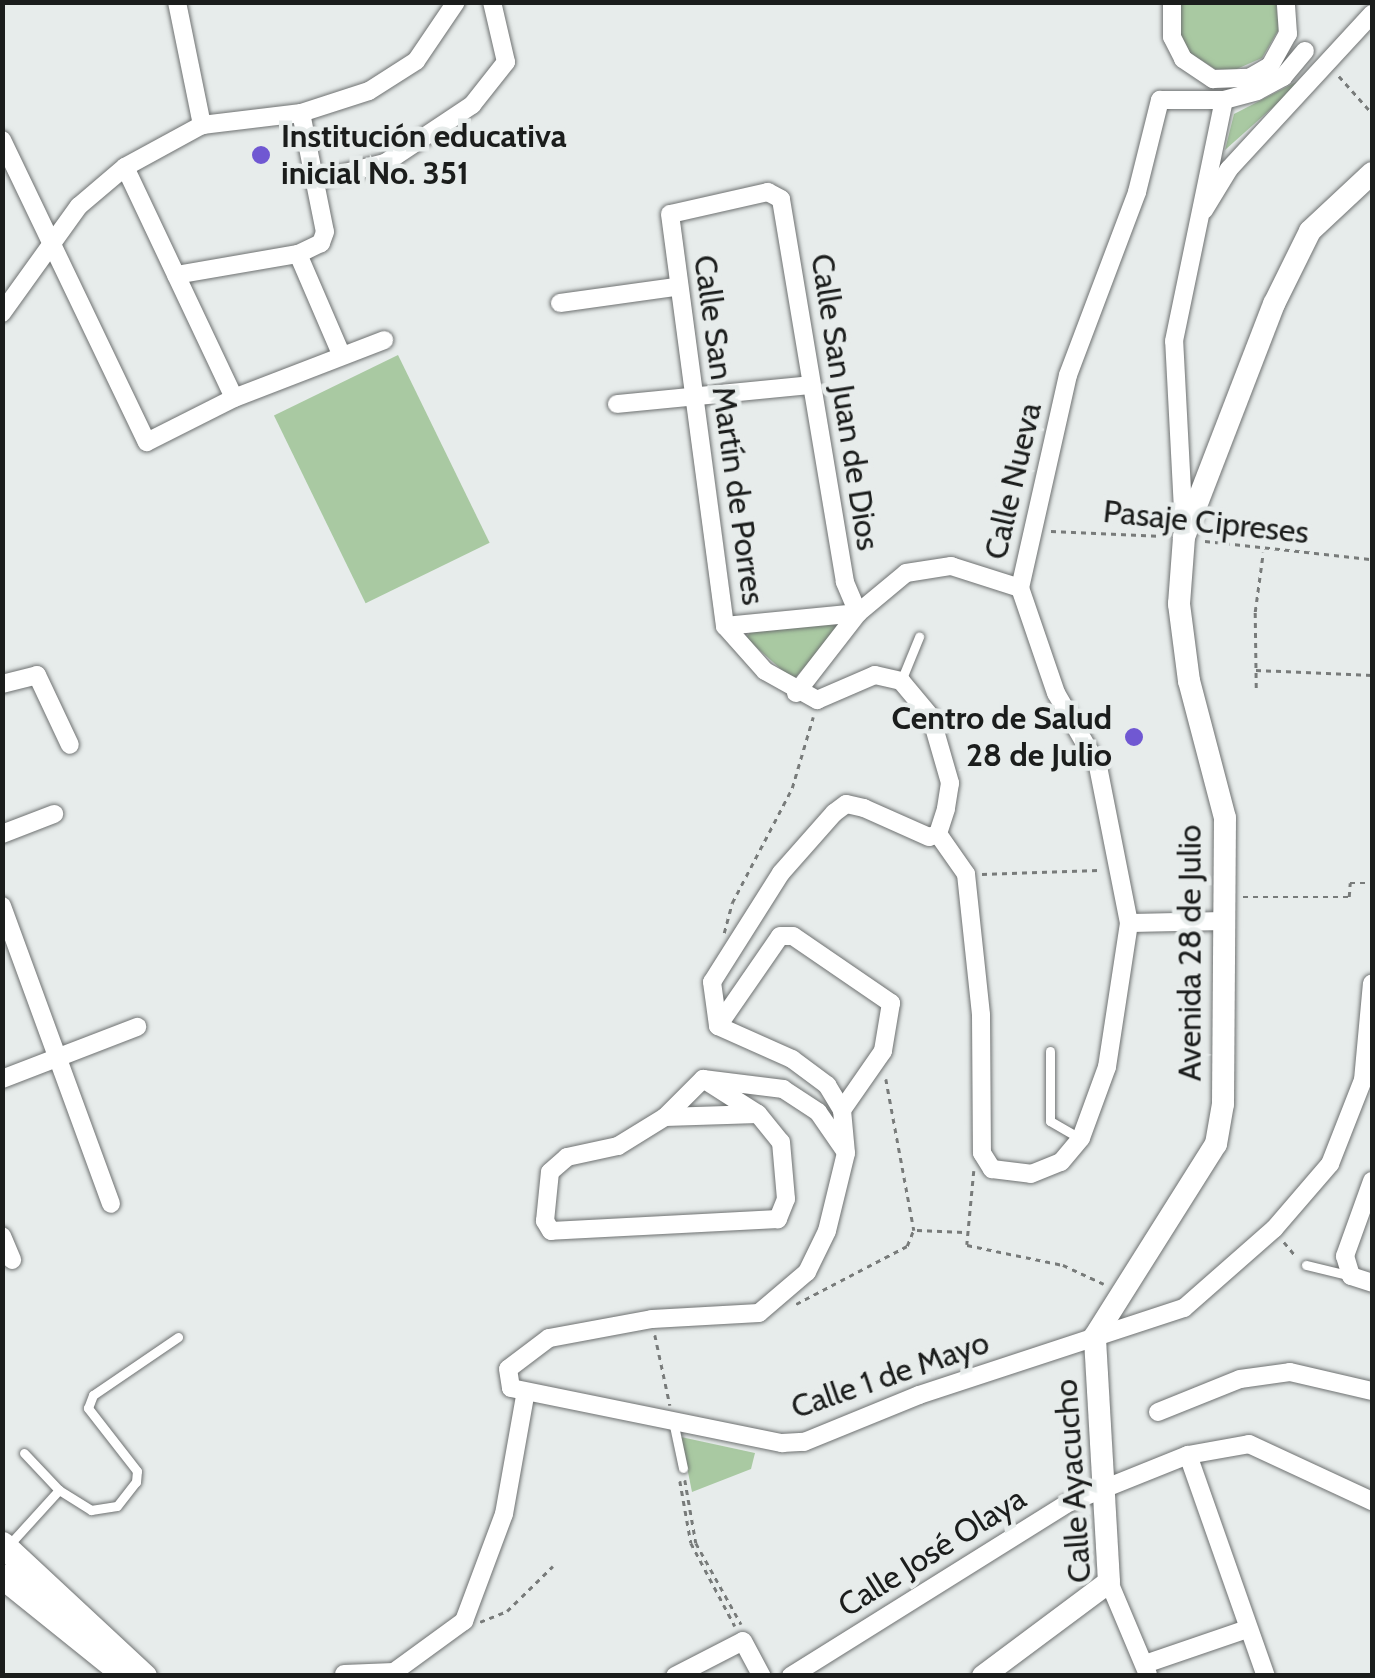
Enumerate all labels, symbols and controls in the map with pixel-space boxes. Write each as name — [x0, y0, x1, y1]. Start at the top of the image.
place label: Institución educativa inicial No. 351 — [281, 118, 567, 193]
marker: Institución educativa inicial No. 351 — [250, 144, 272, 166]
street label: Calle San Juan de Dios — [803, 251, 887, 553]
street label: Calle San Martín de Porres — [685, 253, 773, 607]
street label: Calle Nueva — [976, 399, 1050, 563]
street label: Pasaje Cipreses — [1101, 492, 1311, 552]
place label: Centro de Salud 28 de Julio — [892, 700, 1112, 775]
marker: Centro de Salud 28 de Julio — [1121, 724, 1147, 750]
street label: Avenida 28 de Julio — [1171, 825, 1209, 1081]
street label: Calle 1 de Mayo — [786, 1323, 994, 1427]
street label: Calle Ayacucho — [1047, 1378, 1099, 1584]
street label: Calle José Olaya — [831, 1479, 1033, 1625]

